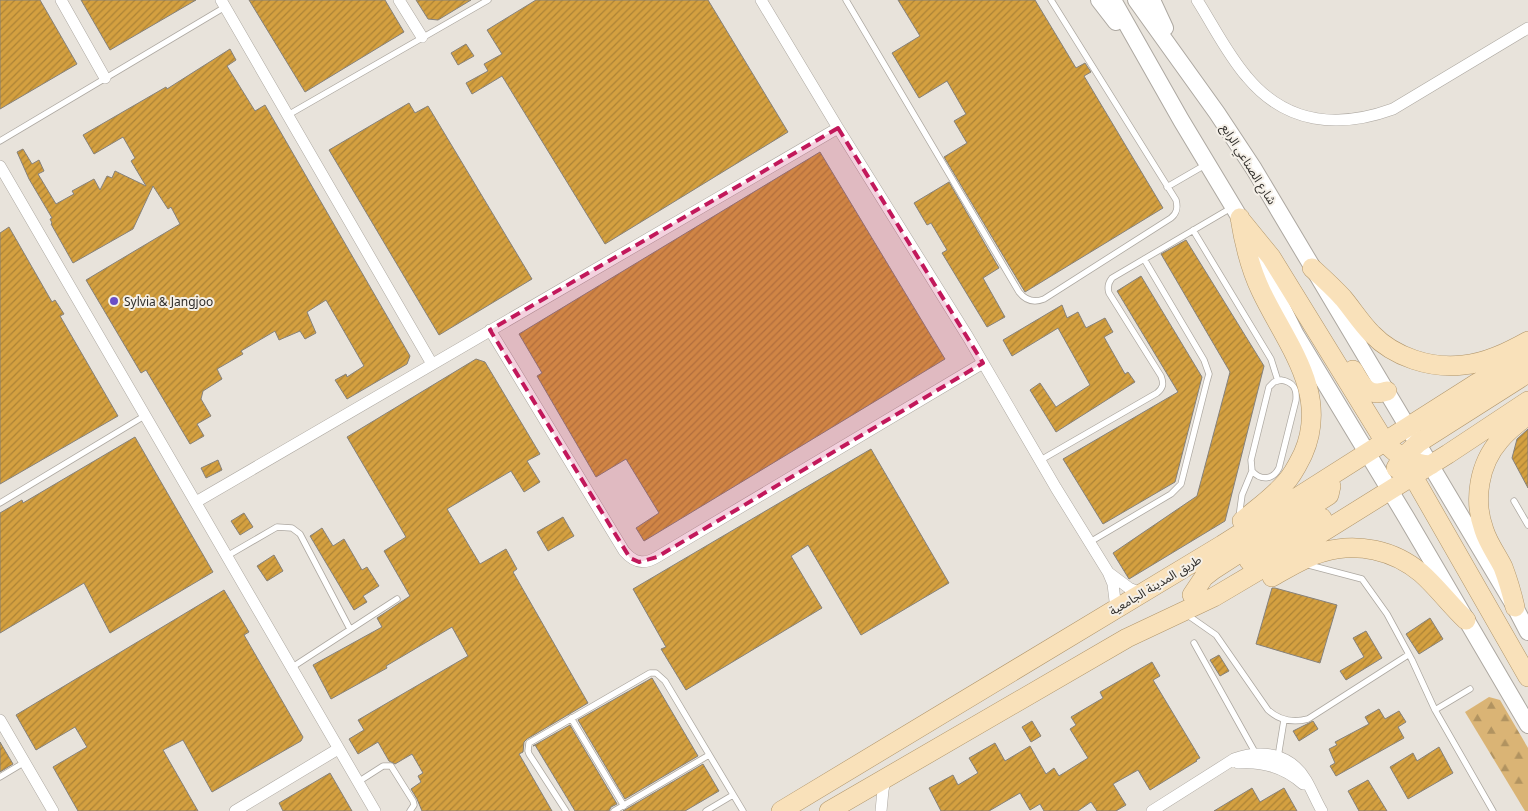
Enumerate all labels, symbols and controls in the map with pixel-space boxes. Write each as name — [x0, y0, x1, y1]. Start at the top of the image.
street label: شارع الصناعي الرابع — [1216, 120, 1281, 209]
place label: Sylvia & Jangjoo — [124, 293, 213, 310]
marker: Sylvia & Jangjoo — [108, 295, 120, 307]
street label: طريق المدينة الجامعية — [1106, 551, 1204, 619]

